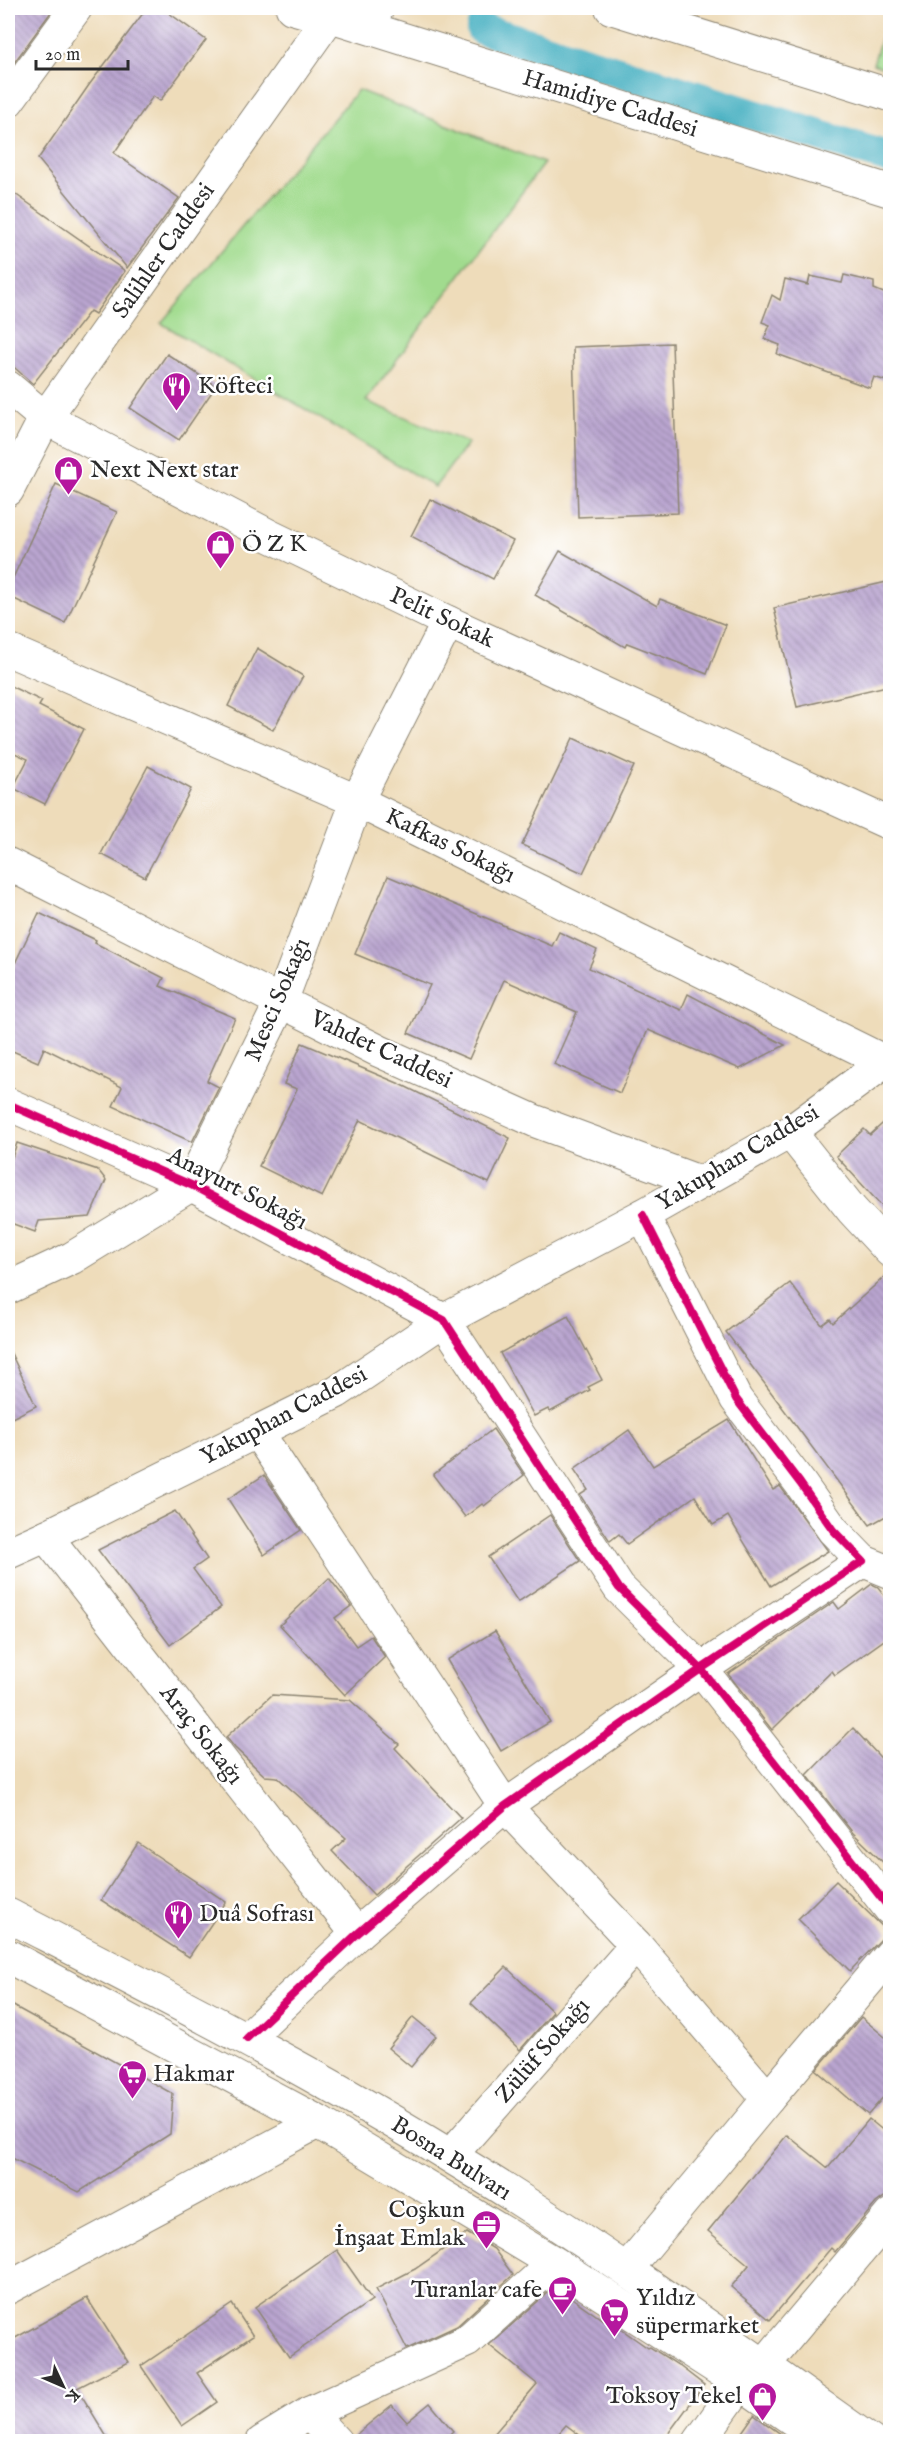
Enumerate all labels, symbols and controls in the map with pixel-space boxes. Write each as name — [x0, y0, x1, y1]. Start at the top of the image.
scale bar — [36, 33, 128, 71]
text: 20 m — [45, 44, 80, 67]
street label: Hamidiye Caddesi — [519, 63, 701, 145]
street label: Salihler Caddesi — [106, 177, 222, 325]
restaurant icon: Köfteci — [161, 370, 193, 412]
place label: Köfteci — [198, 371, 273, 402]
shop icon: Next Next star — [53, 454, 85, 496]
place label: Next Next star — [90, 455, 239, 486]
shop icon: Ö Z K — [205, 528, 237, 570]
place label: Ö Z K — [242, 529, 307, 560]
street label: Pelit Sokak — [385, 580, 500, 656]
street label: Kafkas Sokağı — [380, 801, 520, 891]
street label: Mesci Sokağı — [238, 933, 318, 1067]
street label: Vahdet Caddesi — [304, 1003, 457, 1096]
street label: Yakuphan Caddesi — [651, 1097, 825, 1219]
street label: Anayurt Sokağı — [161, 1140, 312, 1238]
street label: Yakuphan Caddesi — [195, 1359, 373, 1473]
street label: Araç Sokağı — [152, 1678, 250, 1791]
restaurant icon: Duâ Sofrası — [162, 1898, 194, 1940]
place label: Duâ Sofrası — [199, 1899, 314, 1930]
street label: Zülüf Sokağı — [489, 1992, 597, 2110]
supermarket icon: Hakmar — [116, 2058, 148, 2100]
place label: Hakmar — [153, 2059, 235, 2090]
street label: Bosna Bulvarı — [385, 2110, 517, 2208]
place label: Coşkun İnşaat Emlak — [334, 2195, 465, 2254]
office icon: Coşkun İnşaat Emlak — [470, 2208, 502, 2250]
cafe icon: Turanlar cafe — [547, 2274, 579, 2316]
place label: Turanlar cafe — [411, 2275, 542, 2306]
place label: Yıldız süpermarket — [636, 2283, 759, 2342]
supermarket icon: Yıldız süpermarket — [599, 2296, 631, 2338]
north arrow — [33, 2356, 93, 2416]
shop icon: Toksoy Tekel — [747, 2380, 779, 2422]
place label: Toksoy Tekel — [606, 2381, 742, 2412]
text: K — [60, 2384, 84, 2407]

